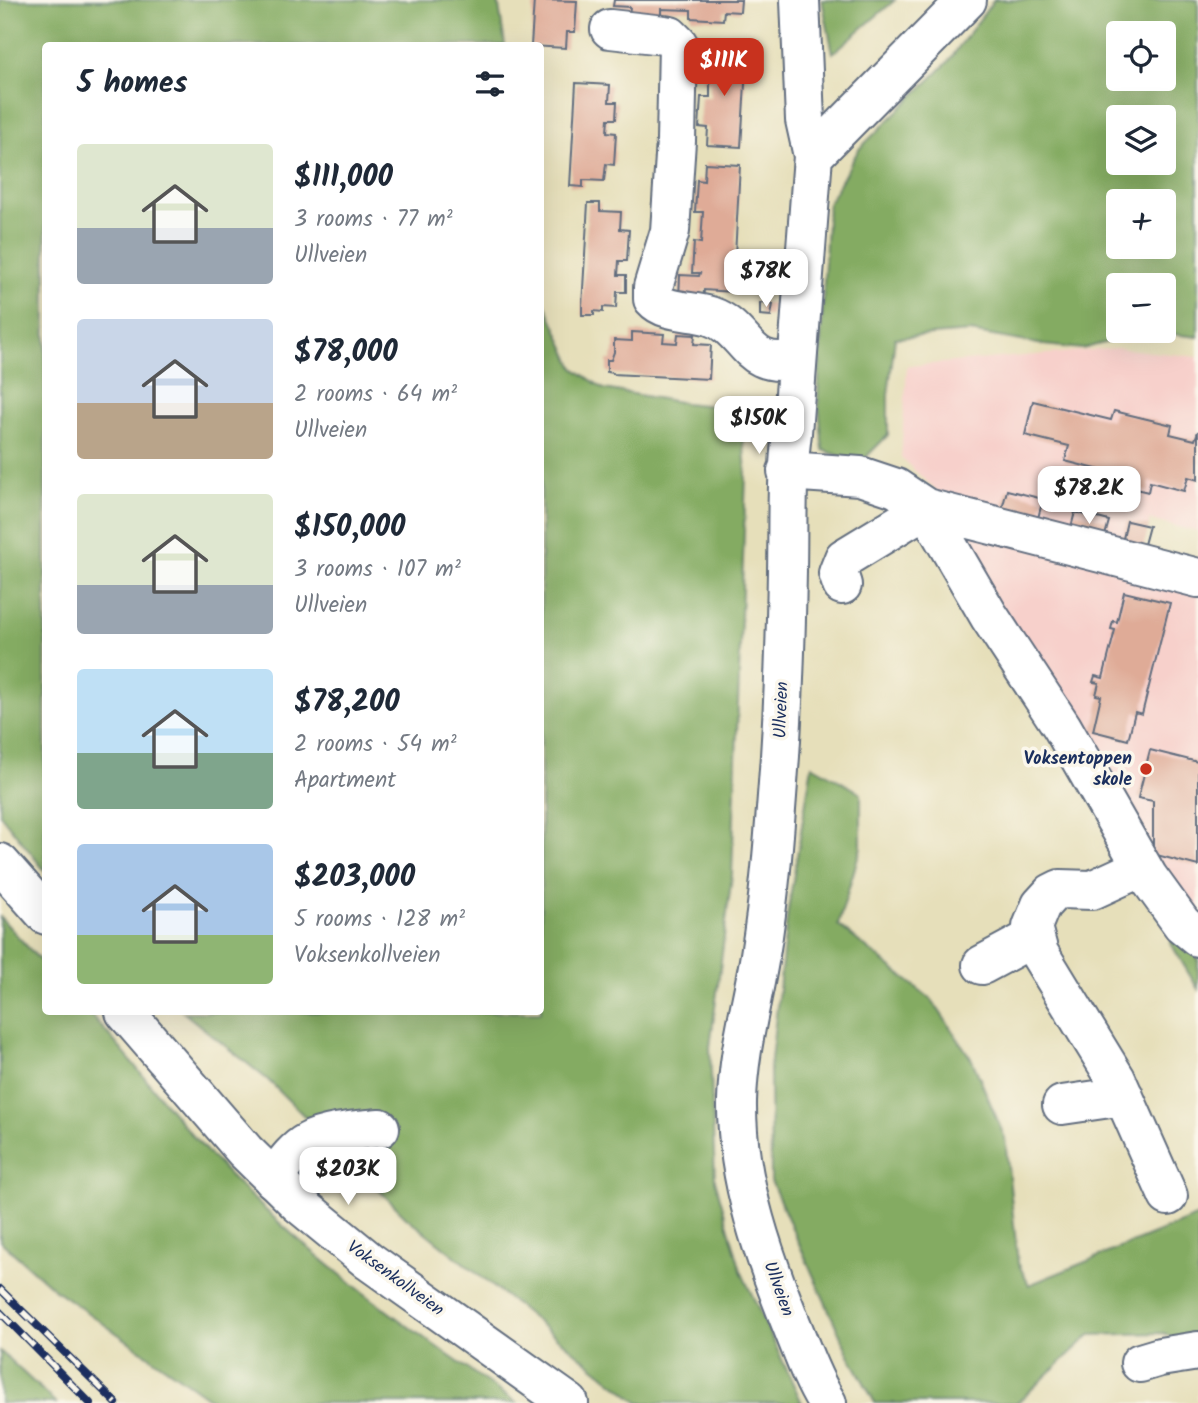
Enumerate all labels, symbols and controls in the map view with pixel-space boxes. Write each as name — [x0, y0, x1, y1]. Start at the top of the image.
map controls — [1106, 21, 1176, 343]
button: locate — [1106, 21, 1176, 91]
pin: $111K — [675, 38, 773, 98]
text: $111K — [700, 43, 748, 79]
text: 5 homes — [77, 60, 188, 108]
icon: filters — [471, 65, 509, 103]
button: layers — [1106, 105, 1176, 175]
text: $111,000 — [294, 154, 393, 202]
icon: home — [133, 172, 217, 256]
button: + — [1106, 189, 1176, 259]
text: 3 rooms · 77 m² — [294, 202, 453, 238]
text: Ullveien — [294, 238, 367, 274]
pin: $78K — [725, 250, 807, 309]
text: $78K — [740, 254, 792, 290]
button: − — [1106, 273, 1176, 343]
text: $78,000 — [294, 329, 398, 377]
icon: home — [133, 347, 217, 431]
text: 2 rooms · 64 m² — [294, 377, 457, 413]
pin: $150K — [710, 396, 808, 456]
text: $150K — [730, 401, 788, 437]
text: Ullveien — [294, 413, 367, 449]
pin: $78.2K — [1032, 466, 1146, 526]
text: $78.2K — [1054, 471, 1124, 507]
text: $150,000 — [294, 504, 405, 552]
icon: home — [133, 522, 217, 606]
text: 3 rooms · 107 m² — [294, 552, 461, 588]
text: Ullveien — [294, 588, 367, 624]
text: $78,200 — [294, 679, 400, 727]
street label: Ullveien — [767, 681, 797, 739]
icon: home — [133, 697, 217, 781]
text: 2 rooms · 54 m² — [294, 727, 457, 763]
place label: Voksentoppen skole — [1024, 745, 1132, 795]
marker: Voksentoppen skole — [1138, 761, 1154, 777]
text: Apartment — [294, 763, 396, 799]
text: $203,000 — [294, 854, 415, 902]
icon: home — [133, 872, 217, 956]
text: 5 rooms · 128 m² — [294, 902, 465, 938]
text: Voksenkollveien — [294, 938, 440, 974]
pin: $203K — [299, 1148, 397, 1207]
text: $203K — [315, 1152, 381, 1188]
street label: Voksenkollveien — [340, 1234, 450, 1324]
street label: Ullveien — [755, 1257, 801, 1321]

